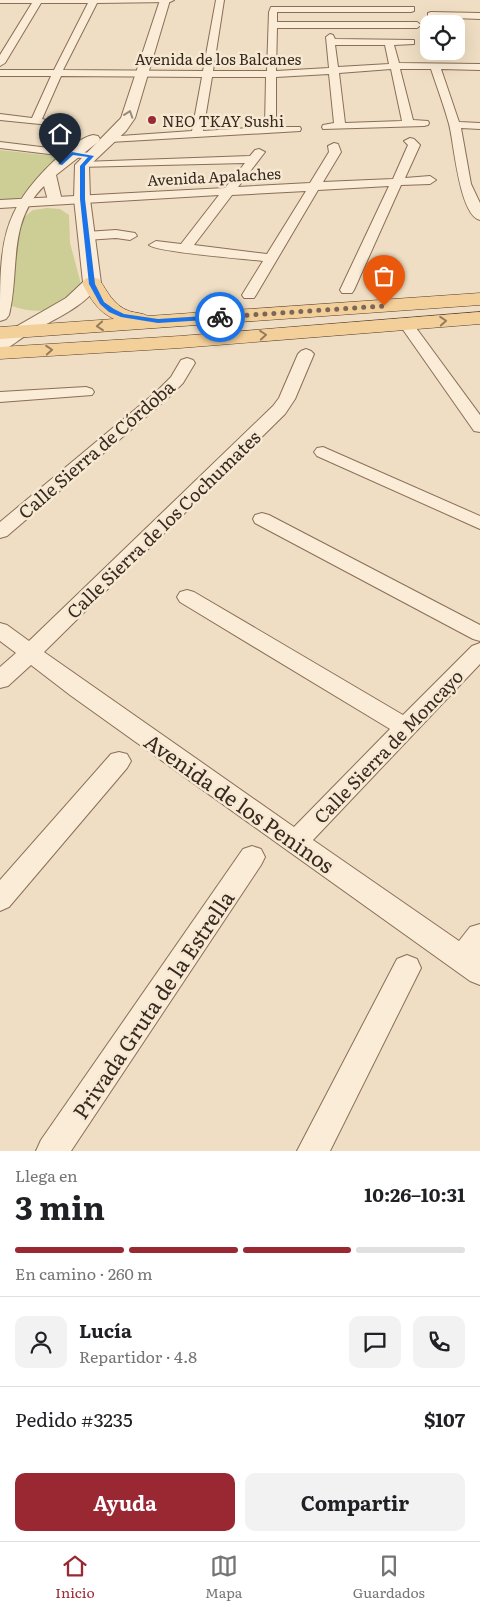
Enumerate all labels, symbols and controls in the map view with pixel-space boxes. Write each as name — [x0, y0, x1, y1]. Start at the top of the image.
map controls — [420, 15, 465, 60]
button: locate — [420, 15, 465, 60]
street label: Avenida de los Balcanes — [135, 47, 301, 70]
place label: NEO TKAY Sushi — [162, 109, 284, 132]
one-way arrow — [123, 110, 133, 119]
pin — [39, 113, 81, 164]
marker: NEO TKAY Sushi — [146, 114, 158, 126]
icon: home — [46, 120, 74, 148]
street label: Avenida Apalaches — [147, 161, 282, 191]
pin — [363, 255, 405, 306]
icon: bag — [370, 262, 398, 290]
courier — [195, 292, 245, 342]
icon: bike — [206, 303, 234, 331]
one-way arrow — [439, 316, 447, 327]
one-way arrow — [95, 320, 103, 331]
one-way arrow — [259, 330, 267, 341]
one-way arrow — [45, 345, 53, 356]
street label: Calle Sierra de Córdoba — [12, 373, 180, 525]
street label: Calle Sierra de los Cochumates — [60, 424, 266, 624]
street label: Calle Sierra de Moncayo — [307, 663, 469, 829]
street label: Avenida de los Peninos — [139, 725, 341, 879]
street label: Privada Gruta de la Estrella — [64, 883, 241, 1124]
text: Llega en — [15, 1163, 78, 1187]
text: 10:26–10:31 — [364, 1180, 465, 1208]
text: 3 min — [15, 1182, 105, 1230]
text: En camino · 260 m — [15, 1261, 153, 1285]
button: person — [15, 1316, 67, 1368]
text: Lucía — [79, 1316, 132, 1344]
button: chat — [349, 1316, 401, 1368]
button: phone — [413, 1316, 465, 1368]
text: Repartidor · 4.8 — [79, 1344, 197, 1368]
text: Pedido #3235 — [15, 1405, 133, 1433]
text: $107 — [424, 1405, 465, 1433]
button: Ayuda — [15, 1473, 235, 1531]
button: Compartir — [245, 1473, 465, 1531]
tab: Inicio — [55, 1552, 95, 1602]
tab: Mapa — [205, 1552, 242, 1602]
tab: Guardados — [353, 1552, 425, 1602]

